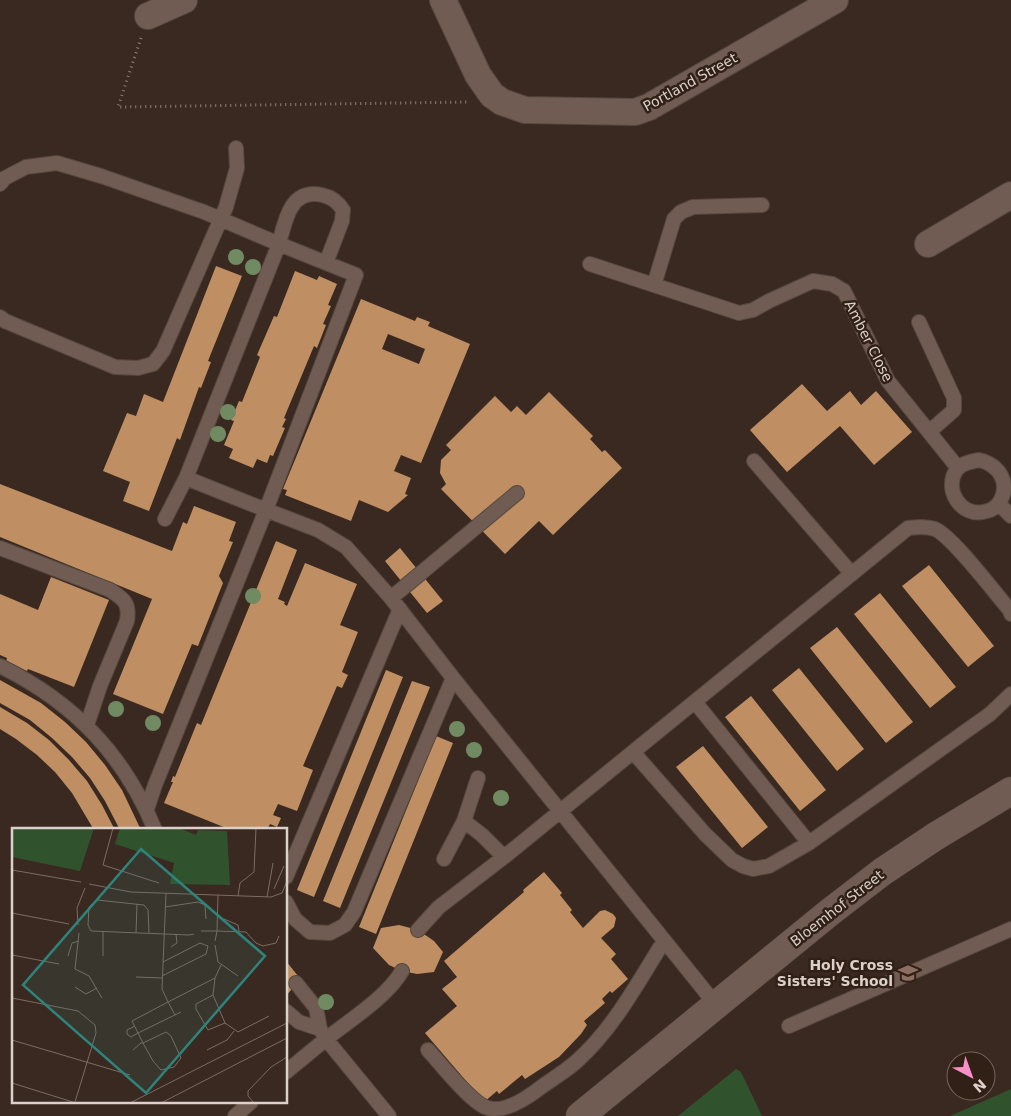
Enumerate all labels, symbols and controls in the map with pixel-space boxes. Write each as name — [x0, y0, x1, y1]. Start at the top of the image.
street label: Portland Street — [640, 49, 740, 114]
street label: Amber Close — [842, 298, 896, 384]
inset map — [12, 828, 288, 1104]
street label: Bloemhof Street — [787, 866, 887, 949]
place label: Holy Cross Sisters' School — [777, 957, 893, 989]
school or university icon: Holy Cross Sisters' School — [897, 962, 919, 984]
north arrow — [946, 1051, 996, 1101]
text: N — [970, 1076, 989, 1096]

